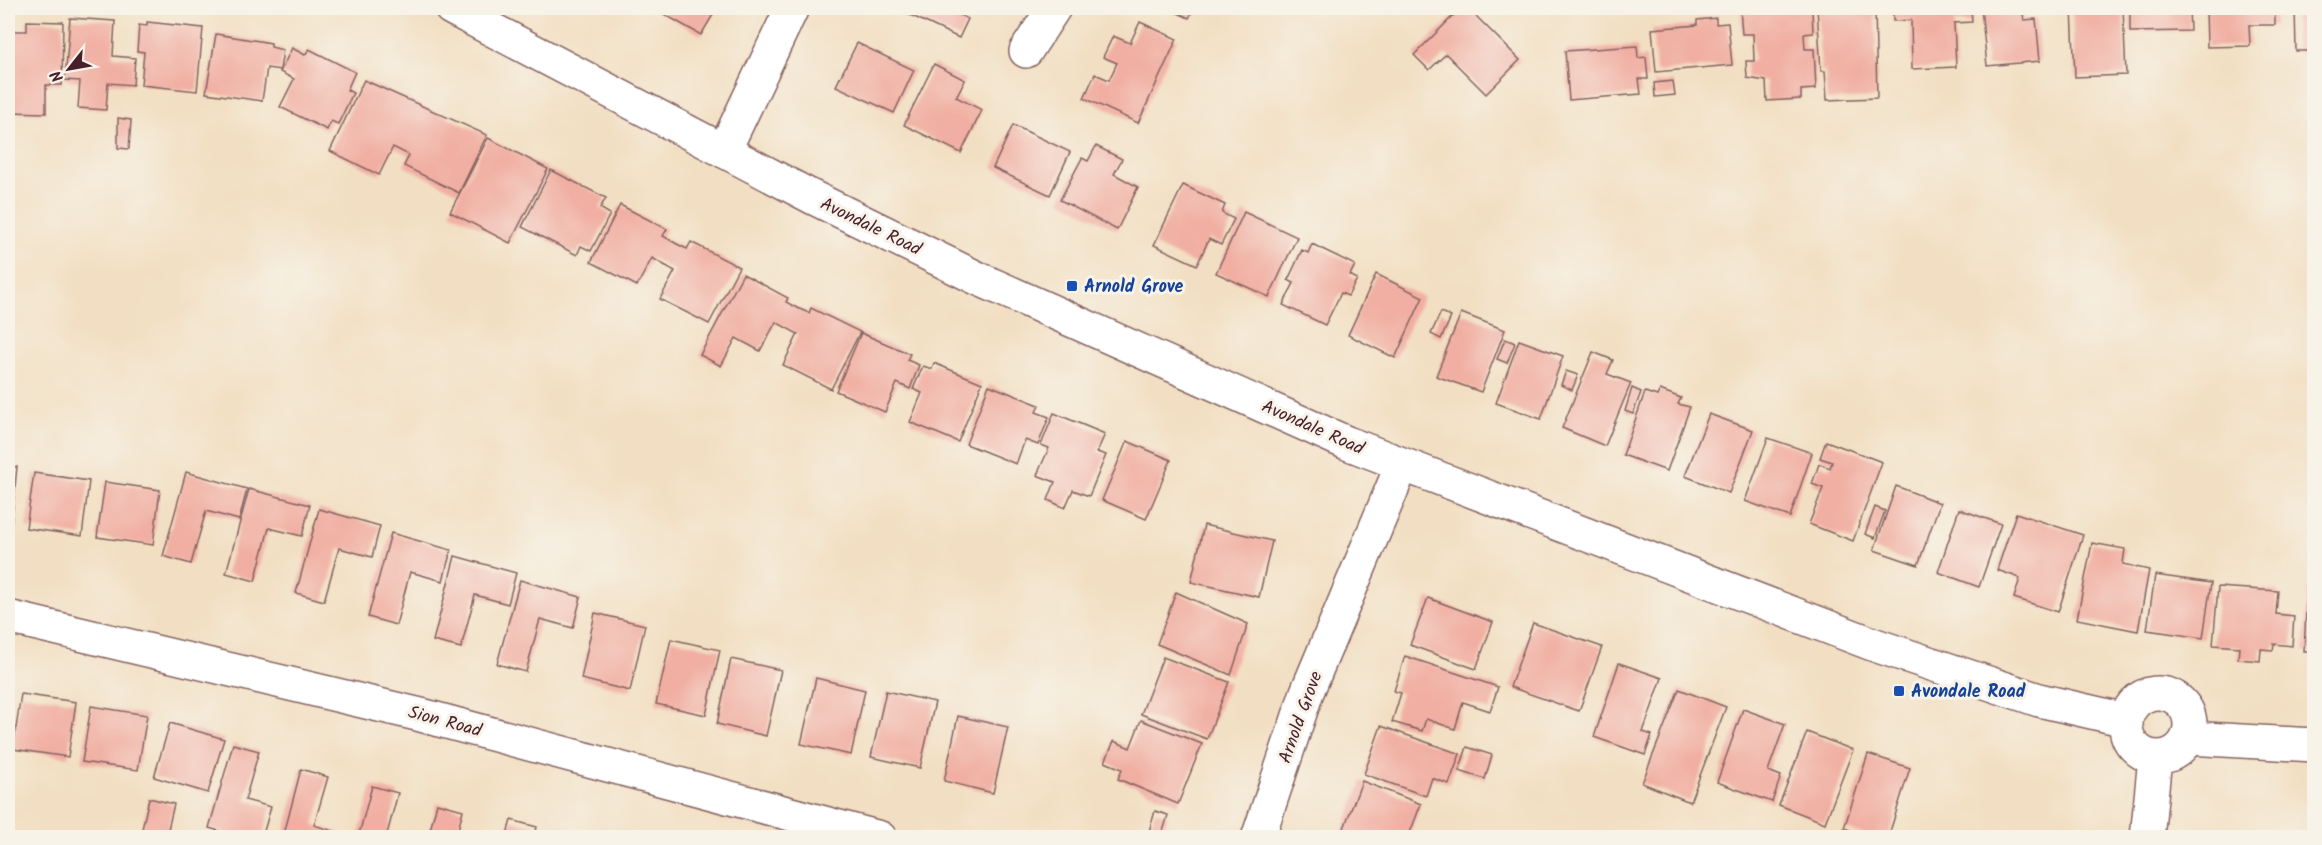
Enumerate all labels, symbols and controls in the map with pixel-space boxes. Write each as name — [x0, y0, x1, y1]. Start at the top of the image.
north arrow — [39, 39, 99, 99]
text: N — [44, 65, 71, 87]
street label: Avondale Road — [815, 190, 927, 265]
place label: Arnold Grove — [1084, 273, 1184, 302]
marker: Arnold Grove — [1065, 279, 1079, 293]
street label: Avondale Road — [1256, 393, 1369, 464]
street label: Arnold Grove — [1271, 667, 1331, 768]
place label: Avondale Road — [1911, 678, 2026, 707]
marker: Avondale Road — [1892, 684, 1906, 698]
street label: Sion Road — [405, 699, 486, 746]

